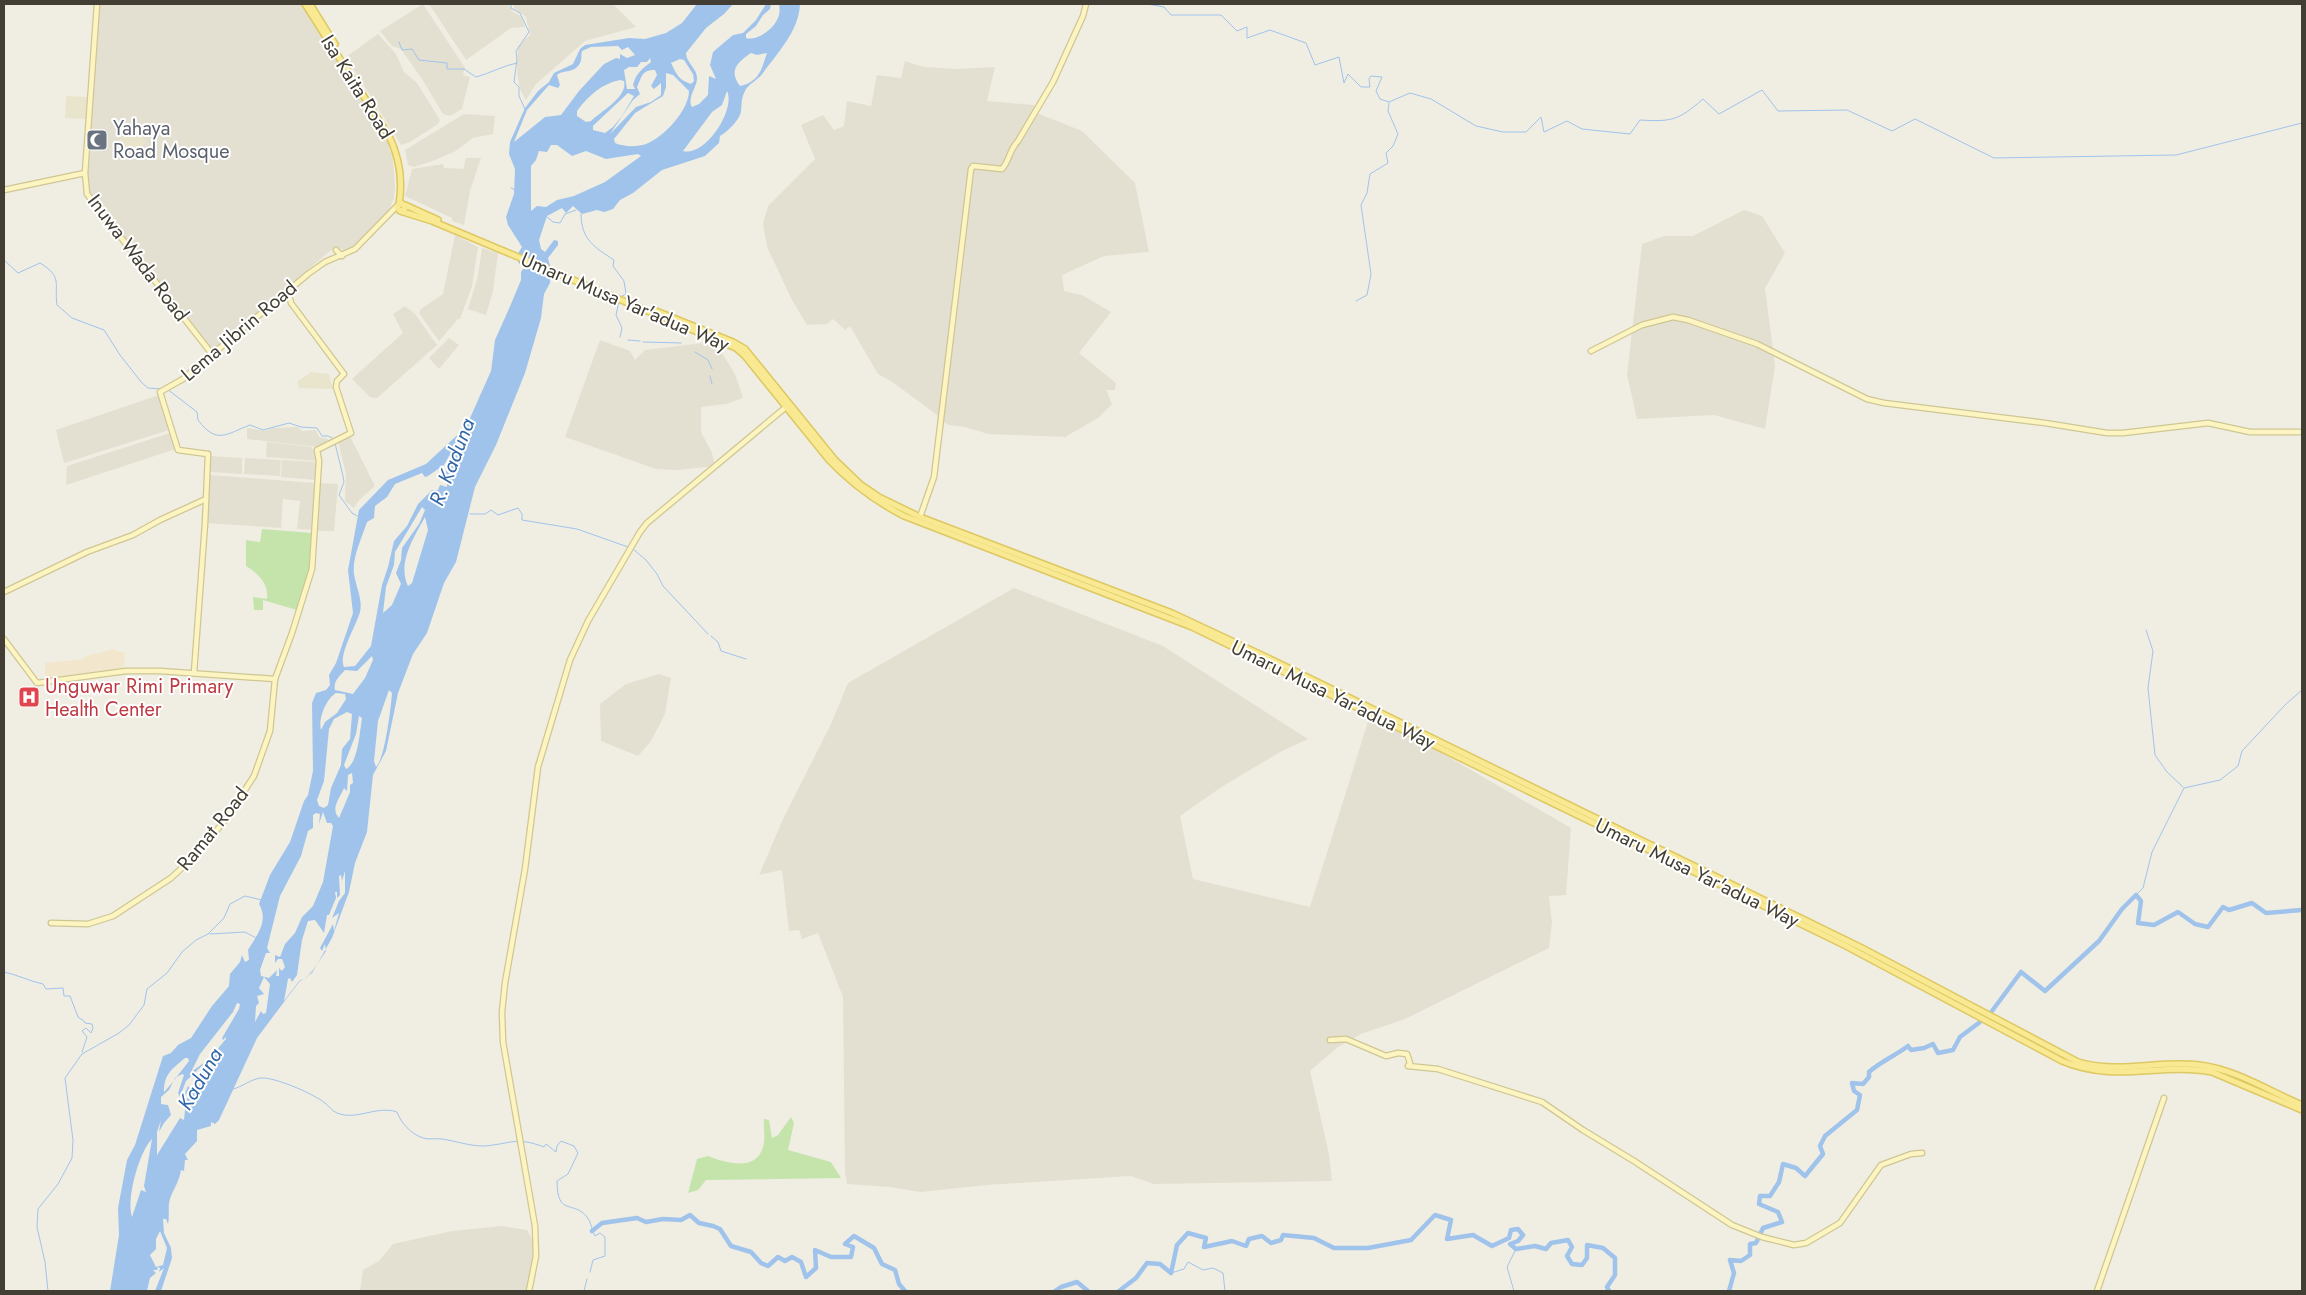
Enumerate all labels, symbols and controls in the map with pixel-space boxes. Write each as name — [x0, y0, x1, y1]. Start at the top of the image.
street label: Isa Kaita Road — [313, 29, 401, 145]
place label: Yahaya Road Mosque — [113, 114, 230, 166]
mosque icon: Yahaya Road Mosque — [85, 128, 109, 152]
street label: Inuwa Wada Road — [80, 188, 196, 328]
street label: Umaru Musa Yar'adua Way — [516, 245, 734, 359]
street label: Lema Jibrin Road — [175, 274, 303, 388]
water label: R. Kaduna — [422, 414, 483, 510]
street label: Umaru Musa Yar'adua Way — [1226, 633, 1440, 757]
place label: Unguwar Rimi Primary Health Center — [45, 672, 233, 724]
hospital icon: Unguwar Rimi Primary Health Center — [17, 685, 41, 709]
street label: Ramat Road — [170, 781, 256, 877]
street label: Umaru Musa Yar'adua Way — [1590, 811, 1804, 935]
water label: Kaduna — [170, 1042, 230, 1116]

